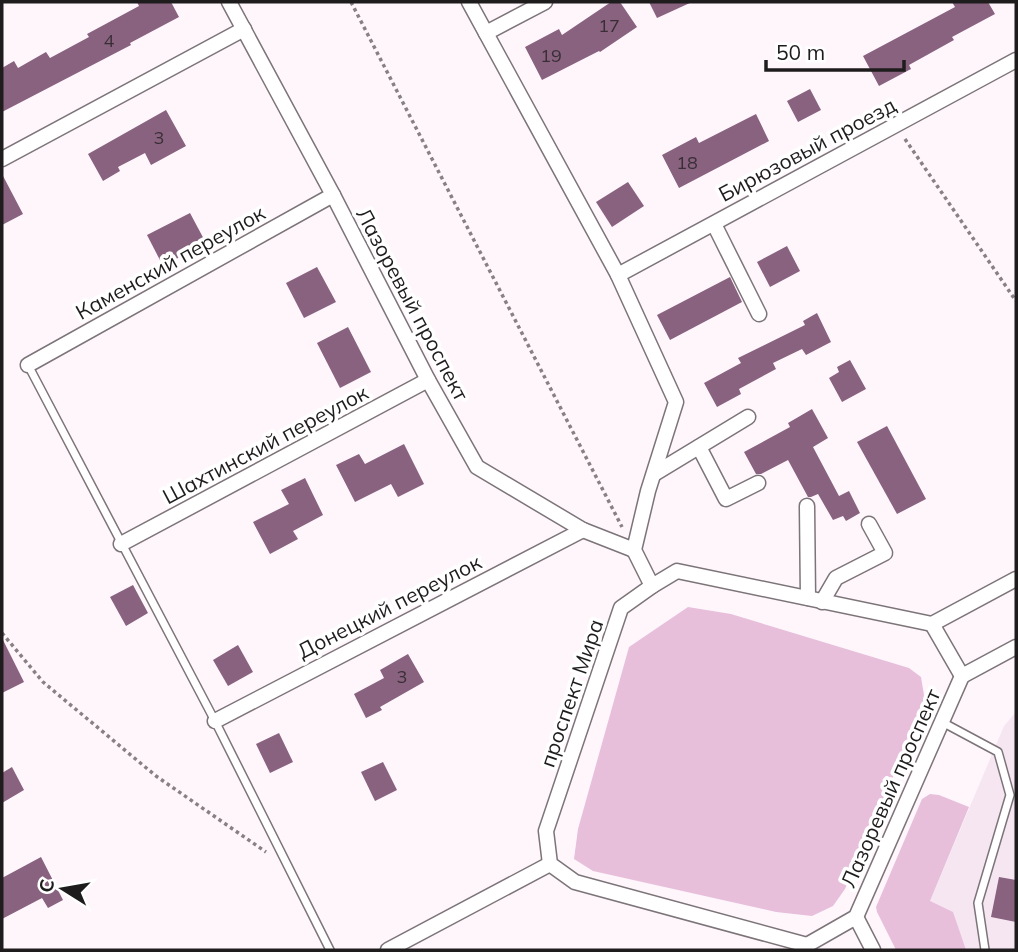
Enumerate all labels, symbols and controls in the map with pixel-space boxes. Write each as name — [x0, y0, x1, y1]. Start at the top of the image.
house number: 17 — [598, 14, 620, 37]
scale bar — [766, 28, 904, 72]
house number: 4 — [104, 29, 115, 52]
text: 50 m — [776, 39, 825, 65]
house number: 19 — [540, 44, 562, 67]
street label: Бирюзовый проезд — [714, 91, 900, 207]
house number: 3 — [154, 126, 164, 149]
house number: 18 — [676, 151, 698, 174]
street label: Каменский переулок — [71, 199, 270, 325]
street label: Лазоревый проспект — [351, 203, 475, 405]
street label: Шахтинский переулок — [158, 378, 373, 509]
street label: Донецкий переулок — [293, 548, 486, 664]
street label: проспект Мира — [534, 616, 608, 770]
house number: 3 — [397, 665, 407, 688]
street label: Лазоревый проспект — [834, 684, 946, 891]
north arrow — [28, 854, 98, 924]
text: С — [33, 877, 59, 894]

